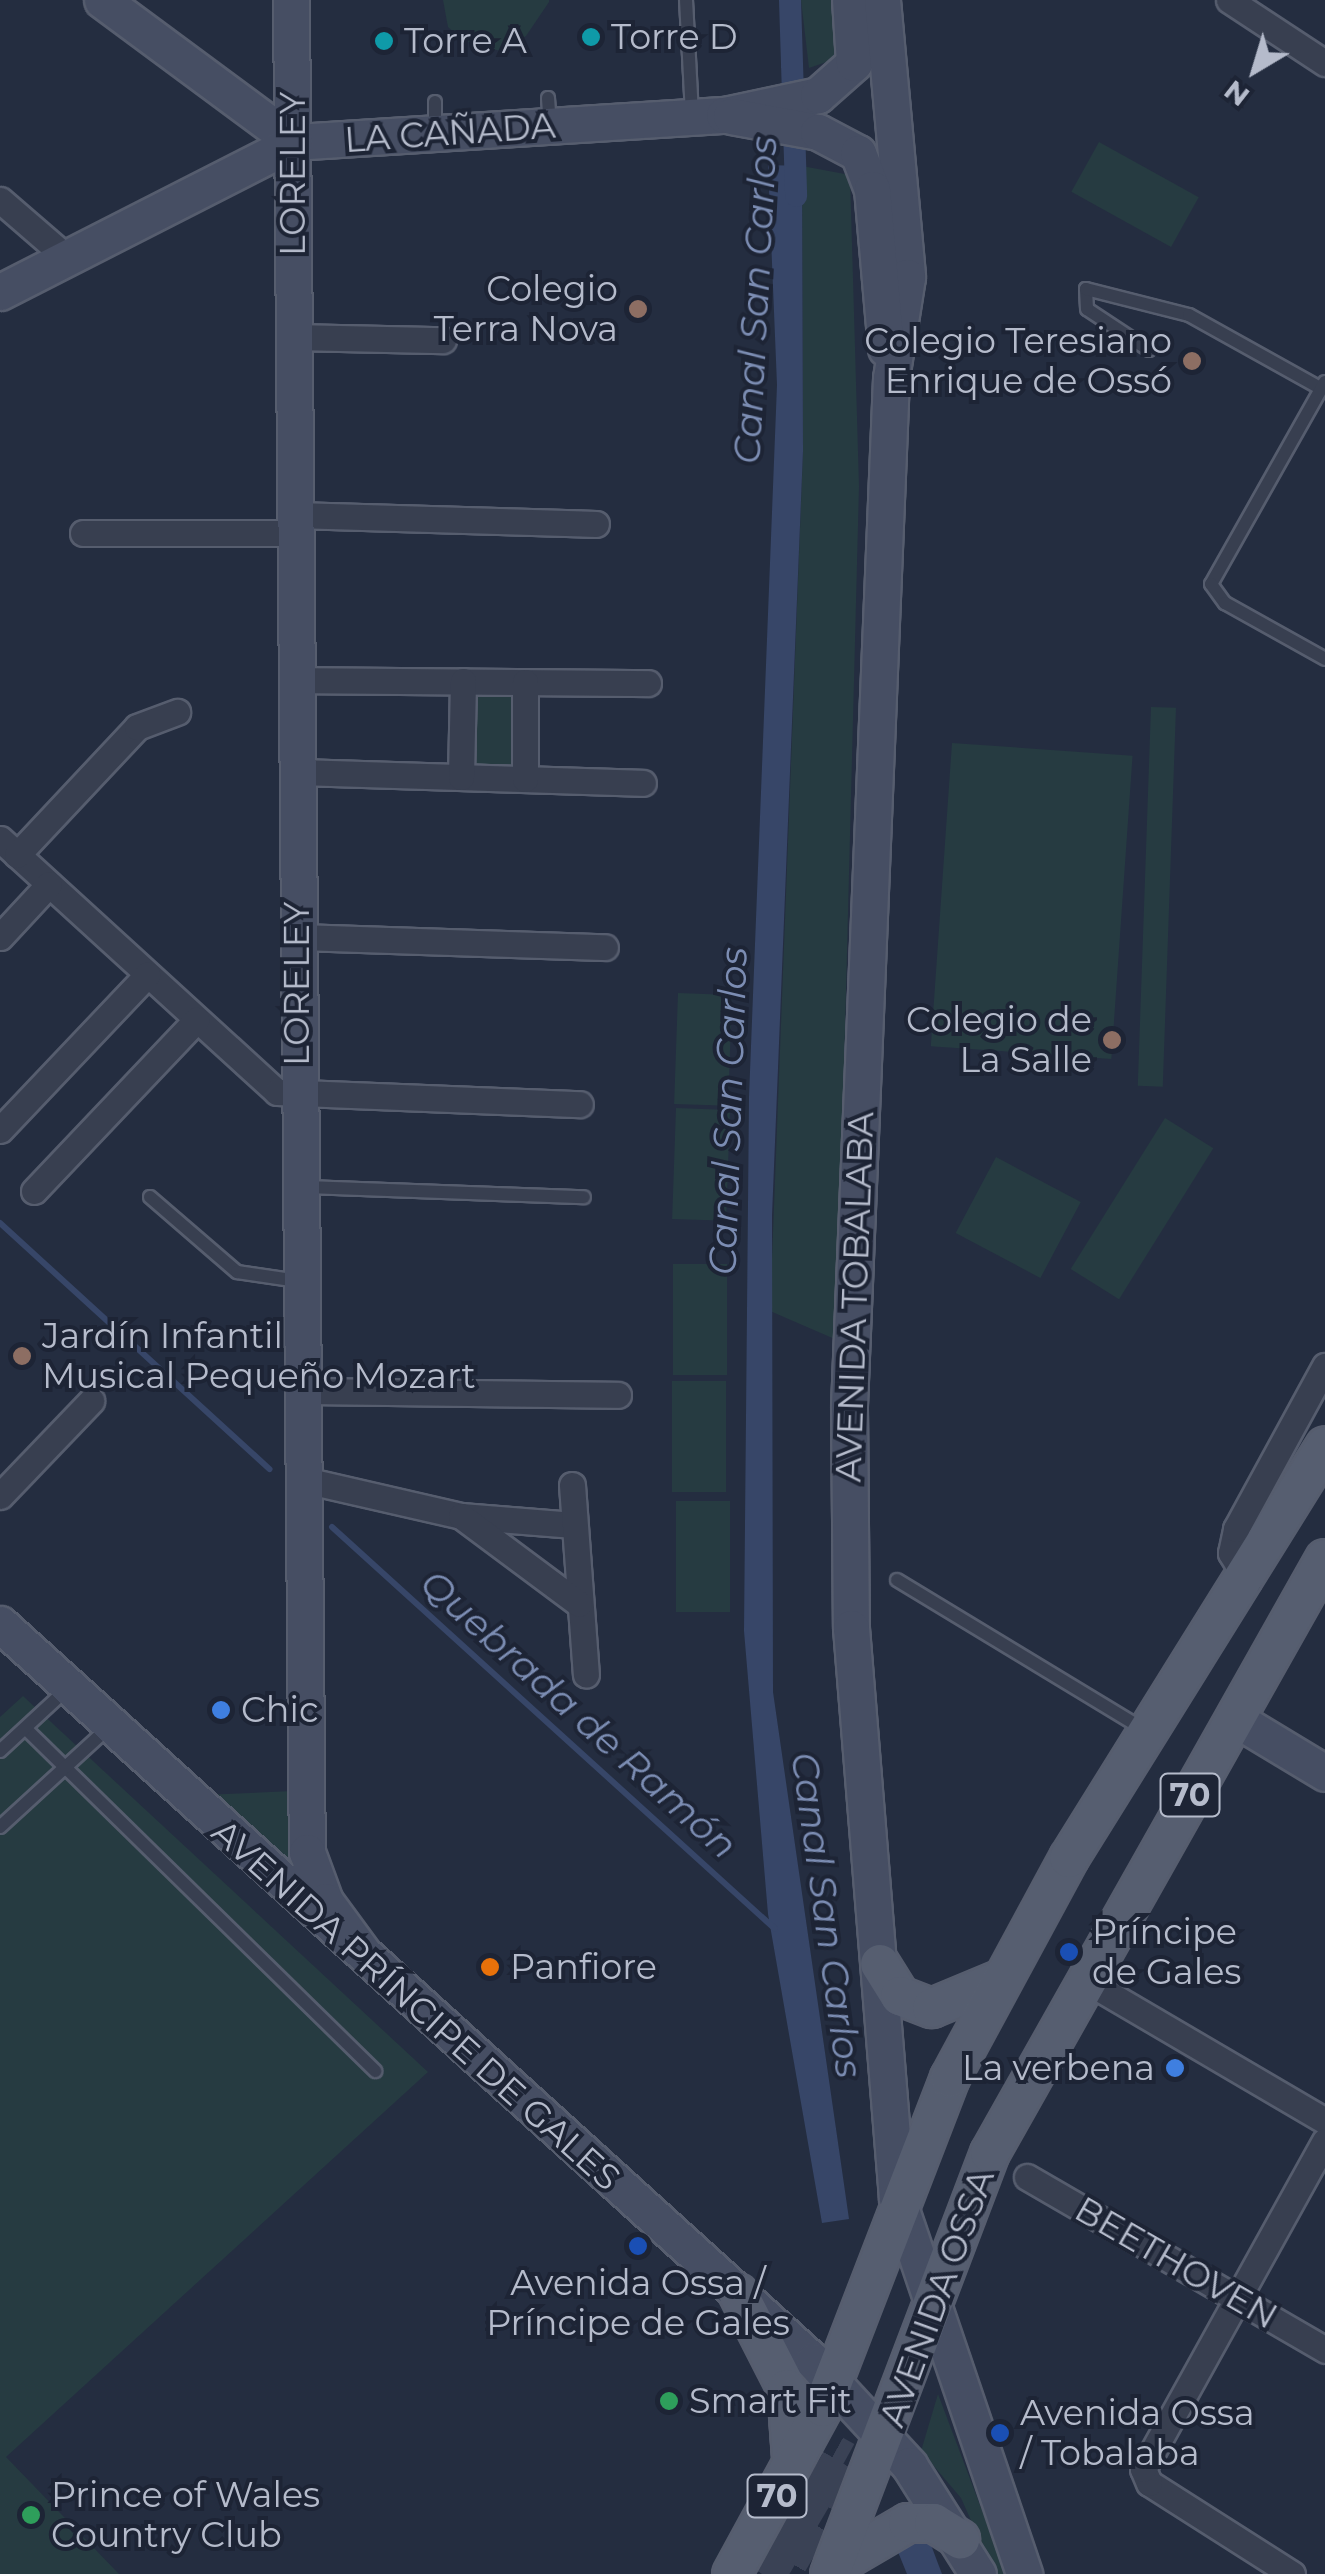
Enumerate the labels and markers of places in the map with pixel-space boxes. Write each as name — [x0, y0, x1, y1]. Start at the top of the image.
place label: Torre D — [611, 16, 738, 58]
place label: Torre A — [404, 20, 527, 62]
marker: Torre D — [580, 26, 602, 48]
marker: Torre A — [373, 30, 395, 52]
place label: Colegio Terra Nova — [434, 268, 618, 350]
marker: Colegio Terra Nova — [627, 298, 649, 320]
place label: Colegio Teresiano Enrique de Ossó — [864, 320, 1172, 402]
marker: Colegio Teresiano Enrique de Ossó — [1181, 350, 1203, 372]
place label: Colegio de La Salle — [906, 999, 1092, 1081]
marker: Colegio de La Salle — [1101, 1029, 1123, 1051]
place label: Jardín Infantil Musical Pequeño Mozart — [42, 1315, 476, 1397]
marker: Jardín Infantil Musical Pequeño Mozart — [11, 1345, 33, 1367]
place label: Chic — [241, 1689, 319, 1731]
marker: Chic — [210, 1699, 232, 1721]
place label: Príncipe de Gales — [1092, 1911, 1241, 1993]
marker: Príncipe de Gales — [1056, 1939, 1082, 1965]
place label: Panfiore — [510, 1946, 657, 1988]
marker: Panfiore — [479, 1956, 501, 1978]
place label: La verbena — [962, 2047, 1155, 2089]
marker: La verbena — [1164, 2057, 1186, 2079]
marker: Avenida Ossa / Príncipe de Gales — [627, 2235, 649, 2257]
place label: Avenida Ossa / Príncipe de Gales — [486, 2262, 790, 2344]
place label: Smart Fit — [689, 2380, 852, 2422]
marker: Smart Fit — [658, 2390, 680, 2412]
place label: Avenida Ossa / Tobalaba — [1020, 2392, 1255, 2474]
marker: Avenida Ossa / Tobalaba — [989, 2422, 1011, 2444]
place label: Prince of Wales Country Club — [51, 2474, 320, 2556]
marker: Prince of Wales Country Club — [20, 2504, 42, 2526]

